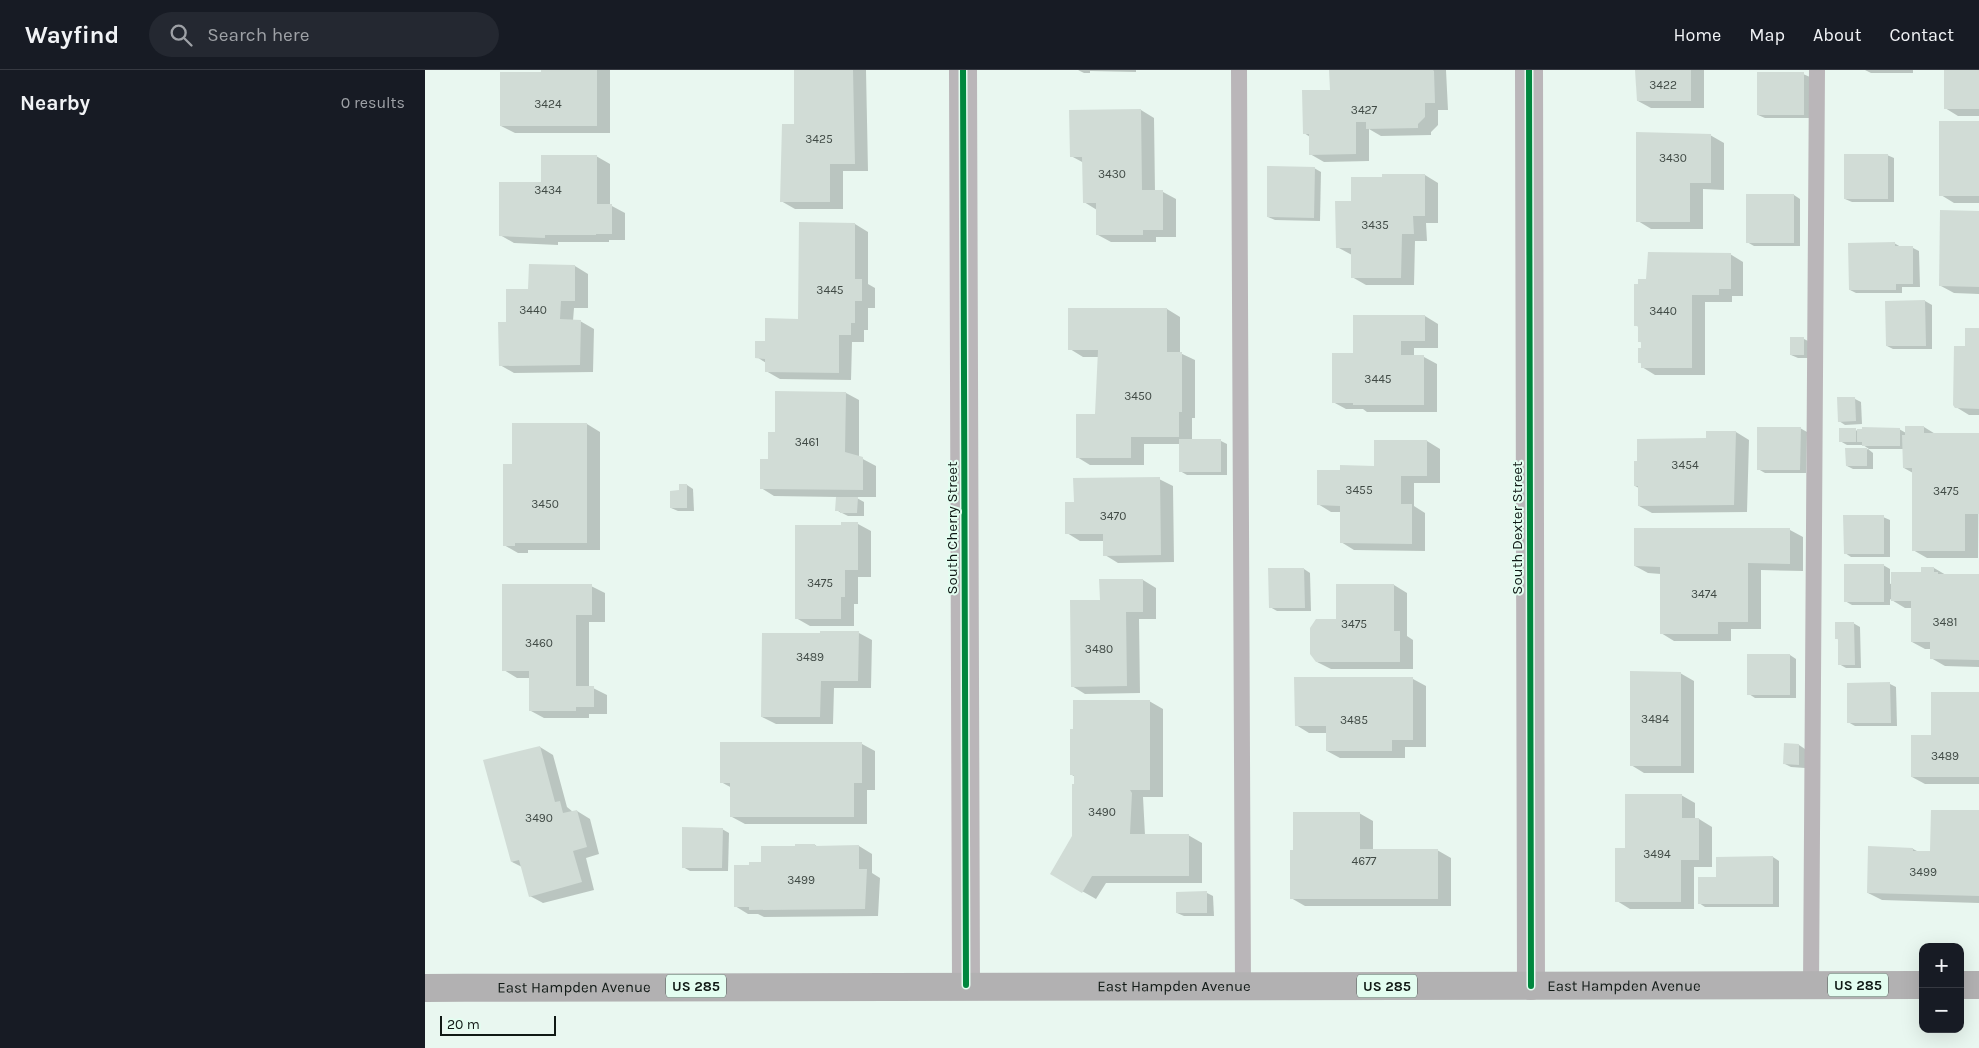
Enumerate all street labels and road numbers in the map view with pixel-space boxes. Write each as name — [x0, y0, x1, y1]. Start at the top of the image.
street label: South Cherry Street — [943, 461, 961, 595]
street label: South Dexter Street — [1508, 461, 1526, 595]
road number: US 285 — [666, 974, 726, 998]
road number: US 285 — [1357, 974, 1417, 998]
road number: US 285 — [1828, 974, 1888, 996]
street label: East Hampden Avenue — [1097, 977, 1251, 995]
street label: East Hampden Avenue — [1547, 977, 1701, 995]
street label: East Hampden Avenue — [497, 978, 651, 997]

